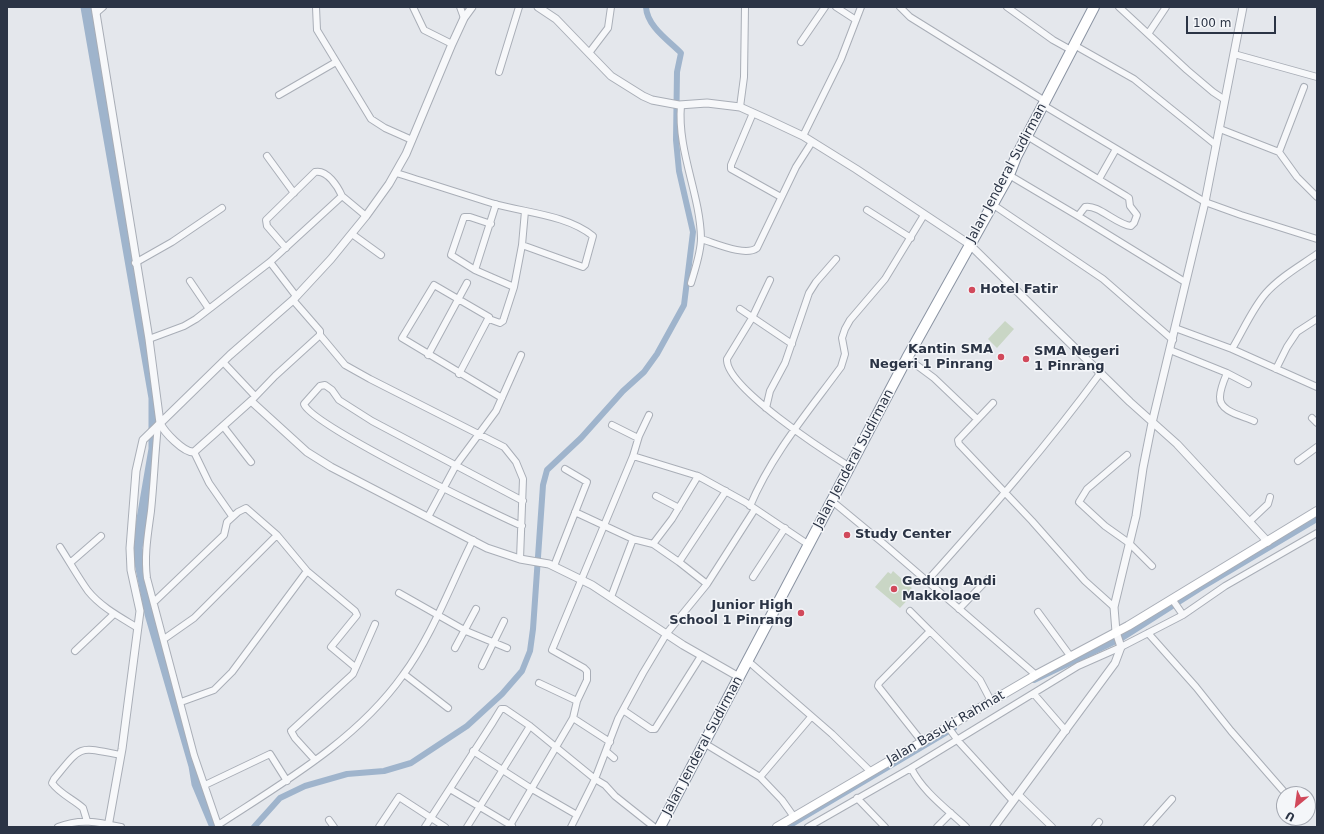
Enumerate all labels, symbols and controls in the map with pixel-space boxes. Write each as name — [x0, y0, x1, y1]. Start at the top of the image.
scale bar — [1188, 8, 1278, 34]
text: 100 m — [1193, 16, 1231, 30]
street label: Jalan Jenderal Sudirman — [964, 101, 1050, 245]
place label: Hotel Fatir — [980, 282, 1058, 298]
marker: Hotel Fatir — [967, 285, 977, 295]
place label: Kantin SMA Negeri 1 Pinrang — [869, 342, 993, 373]
place label: SMA Negeri 1 Pinrang — [1034, 344, 1120, 375]
marker: Kantin SMA Negeri 1 Pinrang — [996, 352, 1006, 362]
marker: SMA Negeri 1 Pinrang — [1021, 354, 1031, 364]
street label: Jalan Jenderal Sudirman — [811, 387, 897, 531]
place label: Study Center — [855, 527, 951, 543]
marker: Study Center — [842, 530, 852, 540]
place label: Gedung Andi Makkolaoe — [902, 574, 996, 605]
marker: Gedung Andi Makkolaoe — [889, 584, 899, 594]
place label: Junior High School 1 Pinrang — [669, 598, 793, 629]
marker: Junior High School 1 Pinrang — [796, 608, 806, 618]
street label: Jalan Jenderal Sudirman — [660, 674, 746, 818]
street label: Jalan Basuki Rahmat — [884, 688, 1008, 768]
north arrow — [1276, 786, 1316, 826]
text: U — [1283, 808, 1297, 824]

